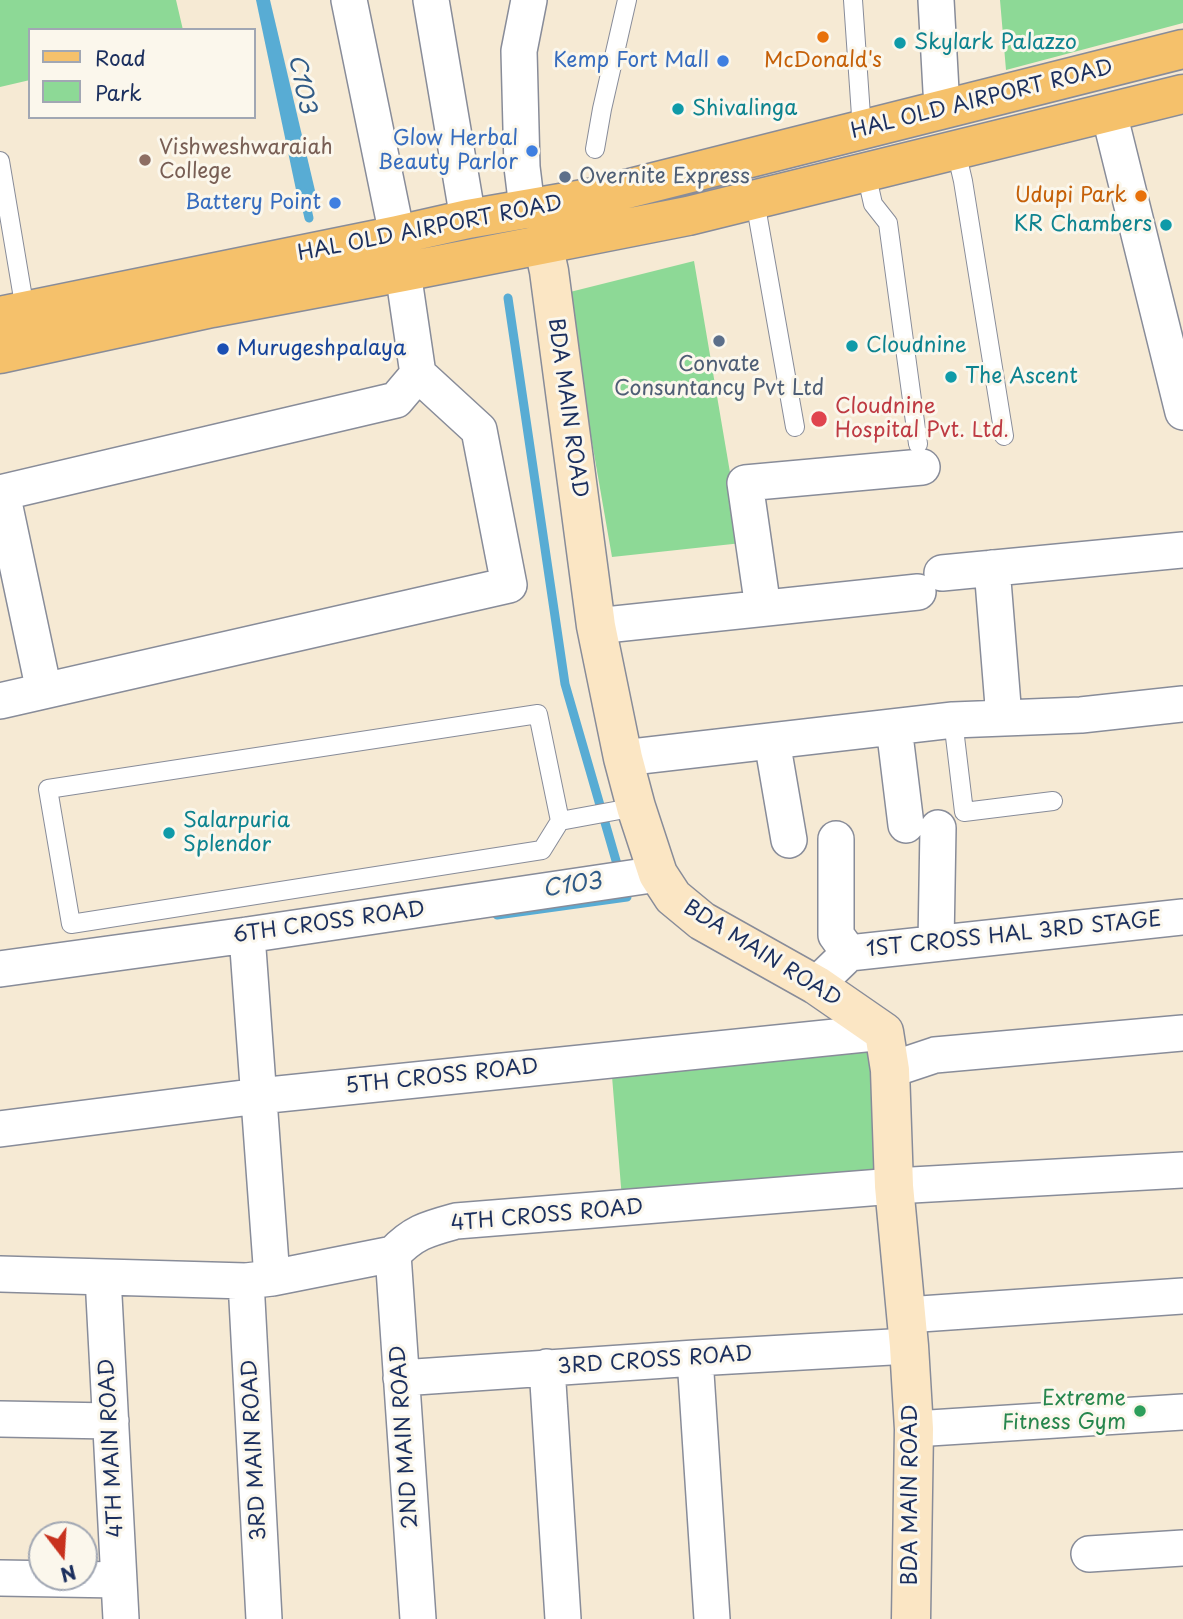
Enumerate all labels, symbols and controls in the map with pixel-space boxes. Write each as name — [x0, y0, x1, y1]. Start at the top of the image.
legend — [28, 28, 256, 119]
marker: McDonald's — [815, 29, 831, 45]
place label: Skylark Palazzo — [914, 30, 1077, 56]
marker: Skylark Palazzo — [892, 35, 908, 51]
text: Road — [95, 41, 146, 73]
place label: Kemp Fort Mall — [553, 48, 709, 74]
place label: McDonald's — [764, 48, 882, 74]
water label: C103 — [281, 52, 321, 116]
marker: Kemp Fort Mall — [715, 53, 731, 69]
street label: HAL OLD AIRPORT ROAD — [848, 55, 1116, 145]
text: Park — [95, 76, 142, 108]
place label: Shivalinga — [692, 96, 797, 122]
marker: Shivalinga — [670, 101, 686, 117]
place label: Glow Herbal Beauty Parlor — [378, 126, 518, 176]
place label: Vishweshwaraiah College — [159, 135, 333, 185]
marker: Glow Herbal Beauty Parlor — [524, 143, 540, 159]
marker: Vishweshwaraiah College — [137, 152, 153, 168]
place label: Overnite Express — [579, 164, 750, 190]
marker: Overnite Express — [557, 169, 573, 185]
place label: Udupi Park — [1015, 183, 1127, 209]
marker: Udupi Park — [1133, 188, 1149, 204]
place label: Battery Point — [185, 190, 321, 216]
street label: HAL OLD AIRPORT ROAD — [296, 191, 564, 267]
marker: Battery Point — [327, 195, 343, 211]
place label: KR Chambers — [1014, 212, 1152, 238]
marker: KR Chambers — [1158, 217, 1174, 233]
street label: BDA MAIN ROAD — [542, 317, 592, 499]
marker: Convate Consuntancy Pvt Ltd — [711, 333, 727, 349]
place label: Cloudnine — [866, 333, 967, 359]
place label: Murugeshpalaya — [237, 336, 406, 362]
marker: Cloudnine — [844, 338, 860, 354]
marker: Murugeshpalaya — [215, 341, 231, 357]
place label: Convate Consuntancy Pvt Ltd — [614, 352, 824, 402]
place label: The Ascent — [965, 364, 1078, 390]
marker: The Ascent — [943, 369, 959, 385]
place label: Cloudnine Hospital Pvt. Ltd. — [835, 394, 1009, 444]
marker: Cloudnine Hospital Pvt. Ltd. — [809, 409, 829, 429]
place label: Salarpuria Splendor — [183, 808, 290, 858]
marker: Salarpuria Splendor — [161, 825, 177, 841]
water label: C103 — [541, 868, 603, 904]
street label: BDA MAIN ROAD — [679, 895, 845, 1013]
street label: 6TH CROSS ROAD — [231, 897, 427, 949]
street label: 1ST CROSS HAL 3RD STAGE — [865, 907, 1163, 963]
street label: 5TH CROSS ROAD — [344, 1054, 540, 1100]
street label: 4TH CROSS ROAD — [450, 1195, 644, 1237]
street label: 3RD CROSS ROAD — [557, 1342, 753, 1380]
street label: 2ND MAIN ROAD — [386, 1344, 424, 1530]
street label: 4TH MAIN ROAD — [95, 1358, 129, 1538]
street label: 3RD MAIN ROAD — [238, 1359, 272, 1541]
place label: Extreme Fitness Gym — [1002, 1386, 1126, 1436]
marker: Extreme Fitness Gym — [1132, 1403, 1148, 1419]
street label: BDA MAIN ROAD — [898, 1405, 924, 1585]
north arrow — [28, 1521, 98, 1591]
text: N — [57, 1559, 80, 1590]

